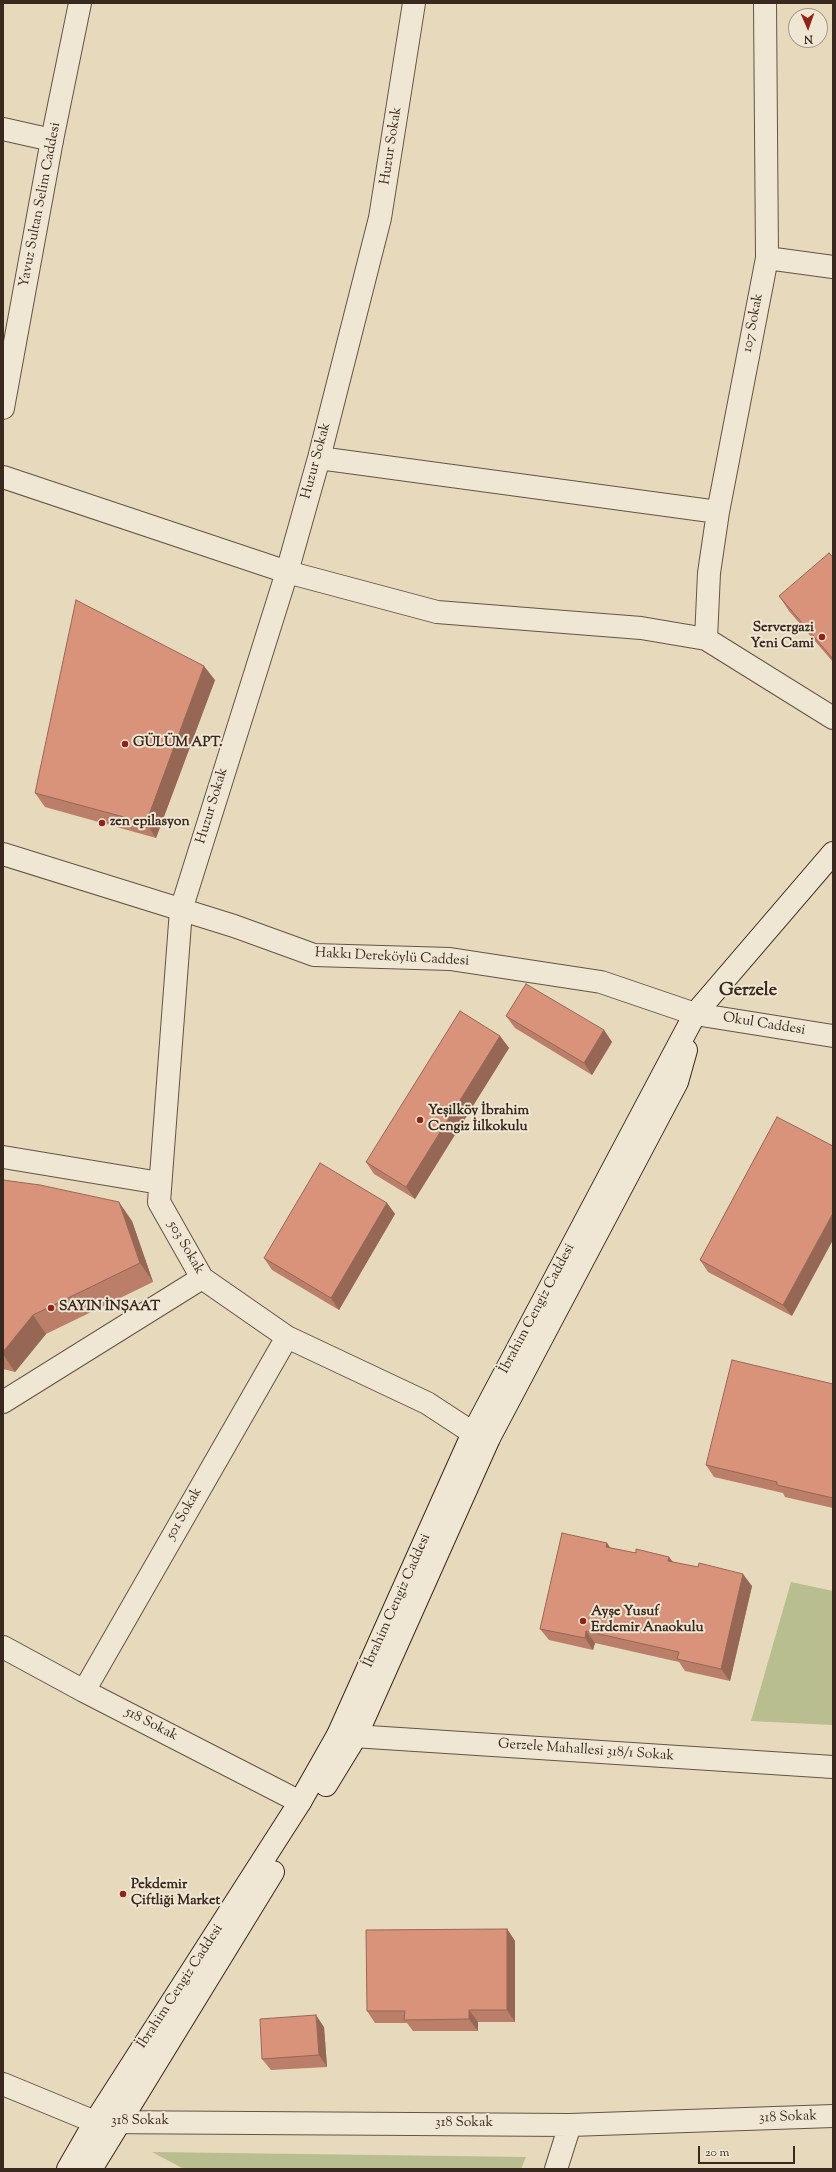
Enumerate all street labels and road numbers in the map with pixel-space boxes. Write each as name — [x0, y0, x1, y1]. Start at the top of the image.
street label: Huzur Sokak — [378, 106, 406, 186]
street label: Yavuz Sultan Selim Caddesi — [17, 121, 65, 289]
street label: 107 Sokak — [740, 292, 768, 354]
street label: Huzur Sokak — [299, 421, 335, 501]
street label: Huzur Sokak — [194, 766, 232, 846]
street label: Hakkı Dereköylü Caddesi — [315, 946, 469, 970]
street label: Okul Caddesi — [722, 1010, 806, 1040]
street label: 503 Sokak — [163, 1218, 207, 1278]
street label: İbrahim Cengiz Caddesi — [497, 1241, 579, 1377]
street label: 501 Sokak — [163, 1485, 207, 1543]
street label: İbrahim Cengiz Caddesi — [361, 1532, 435, 1670]
street label: 518 Sokak — [122, 1705, 180, 1745]
street label: Gerzele Mahallesi 318/1 Sokak — [497, 1736, 675, 1766]
street label: İbrahim Cengiz Caddesi — [135, 1922, 227, 2052]
street label: 318 Sokak — [759, 2109, 817, 2127]
street label: 318 Sokak — [111, 2114, 169, 2130]
street label: 318 Sokak — [435, 2116, 493, 2132]

